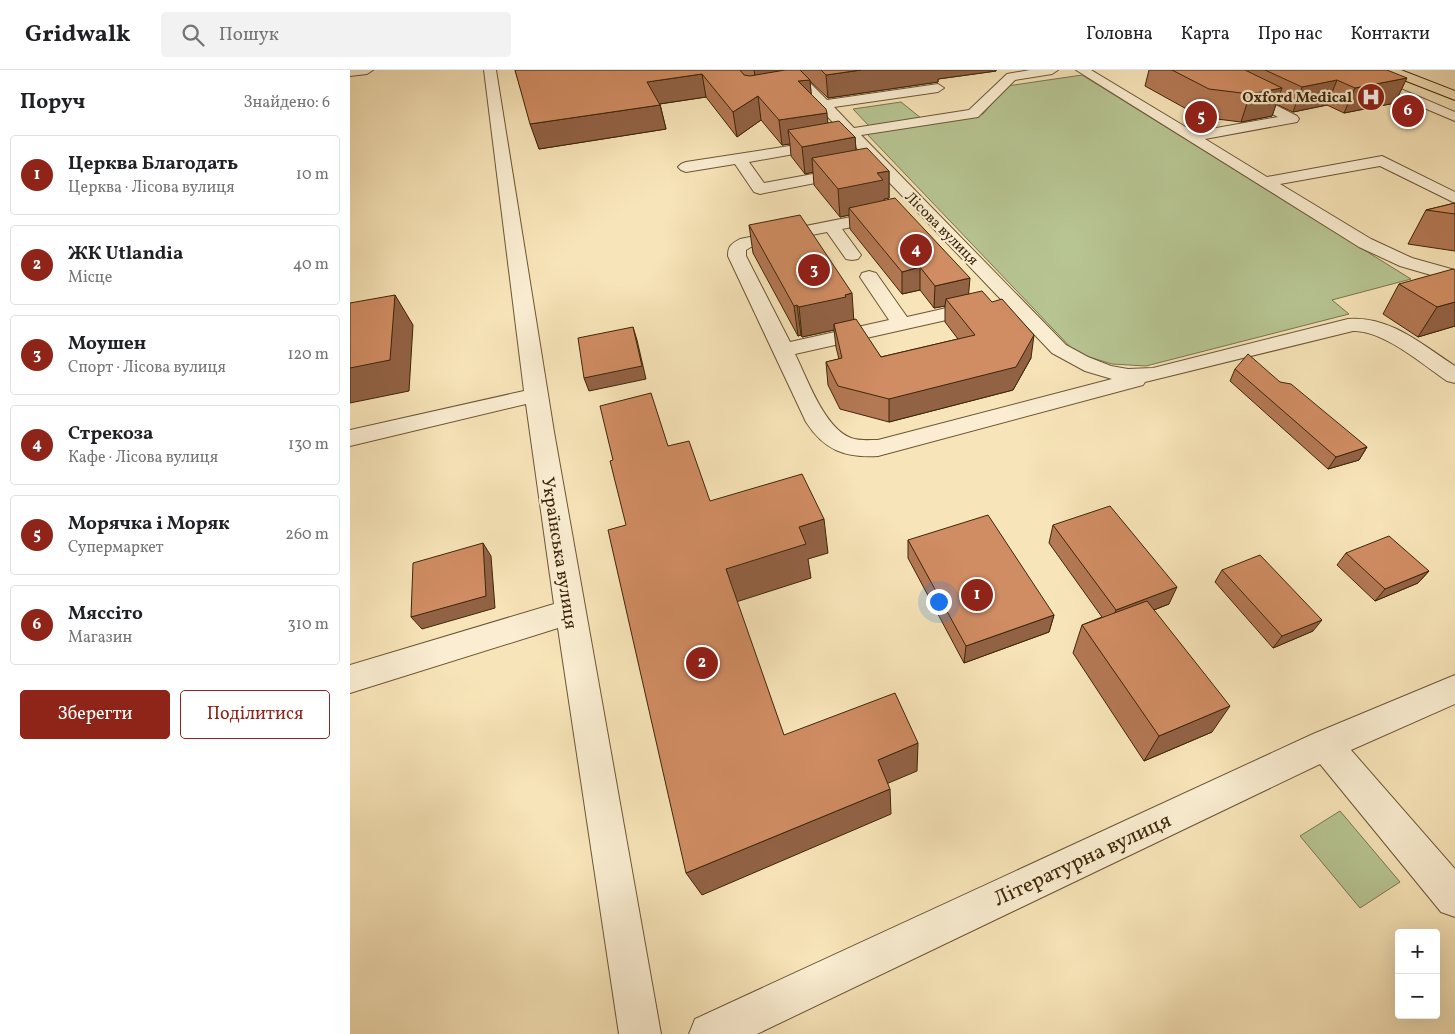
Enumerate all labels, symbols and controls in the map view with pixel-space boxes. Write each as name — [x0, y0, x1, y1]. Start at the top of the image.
search box — [161, 12, 511, 57]
text: Gridwalk — [25, 18, 131, 52]
icon: search — [179, 21, 207, 49]
text: Пошук — [219, 22, 279, 48]
text: Головна — [1086, 22, 1153, 47]
text: Карта — [1181, 22, 1230, 47]
text: Про нас — [1258, 22, 1323, 47]
text: Контакти — [1351, 22, 1430, 47]
hospital icon: Oxford Medical — [1356, 82, 1386, 112]
text: Поруч — [20, 88, 85, 117]
place label: Oxford Medical — [1242, 88, 1352, 109]
text: Знайдено: 6 — [243, 92, 330, 114]
pin: 6 — [1392, 92, 1424, 130]
pin: 5 — [1185, 98, 1217, 136]
text: Церква Благодать — [68, 151, 238, 177]
text: 1 — [34, 164, 40, 186]
text: 10 m — [296, 164, 329, 186]
text: Церква · Лісова вулиця — [68, 177, 234, 199]
street label: Лісова вулиця — [899, 188, 983, 271]
pin: 4 — [900, 231, 932, 269]
text: ЖК Utlandia — [68, 241, 183, 267]
pin: 3 — [798, 251, 830, 289]
text: 2 — [33, 254, 41, 276]
text: 40 m — [293, 254, 329, 276]
text: Місце — [68, 267, 112, 289]
text: Моушен — [68, 331, 146, 357]
text: 3 — [33, 344, 41, 366]
text: 120 m — [287, 344, 329, 366]
text: Спорт · Лісова вулиця — [68, 357, 226, 379]
text: Стрекоза — [68, 421, 154, 447]
text: 4 — [32, 434, 42, 456]
text: 130 m — [288, 434, 329, 456]
text: Кафе · Лісова вулиця — [68, 447, 218, 469]
street label: Українська вулиця — [534, 475, 583, 631]
text: Морячка і Моряк — [68, 511, 230, 537]
text: 5 — [33, 524, 41, 546]
text: 260 m — [285, 524, 329, 546]
text: Супермаркет — [68, 537, 164, 559]
pin: 1 — [961, 576, 993, 614]
your location — [926, 589, 952, 615]
text: Мяссіто — [68, 601, 143, 627]
text: 6 — [33, 614, 41, 636]
text: 310 m — [288, 614, 329, 636]
text: Магазин — [68, 627, 132, 649]
pin: 2 — [686, 644, 718, 682]
button: Зберегти — [20, 690, 170, 739]
button: Поділитися — [180, 690, 330, 739]
street label: Літературна вулиця — [989, 806, 1176, 914]
map controls — [1395, 929, 1440, 1019]
button: + — [1395, 929, 1440, 974]
button: − — [1395, 974, 1440, 1019]

